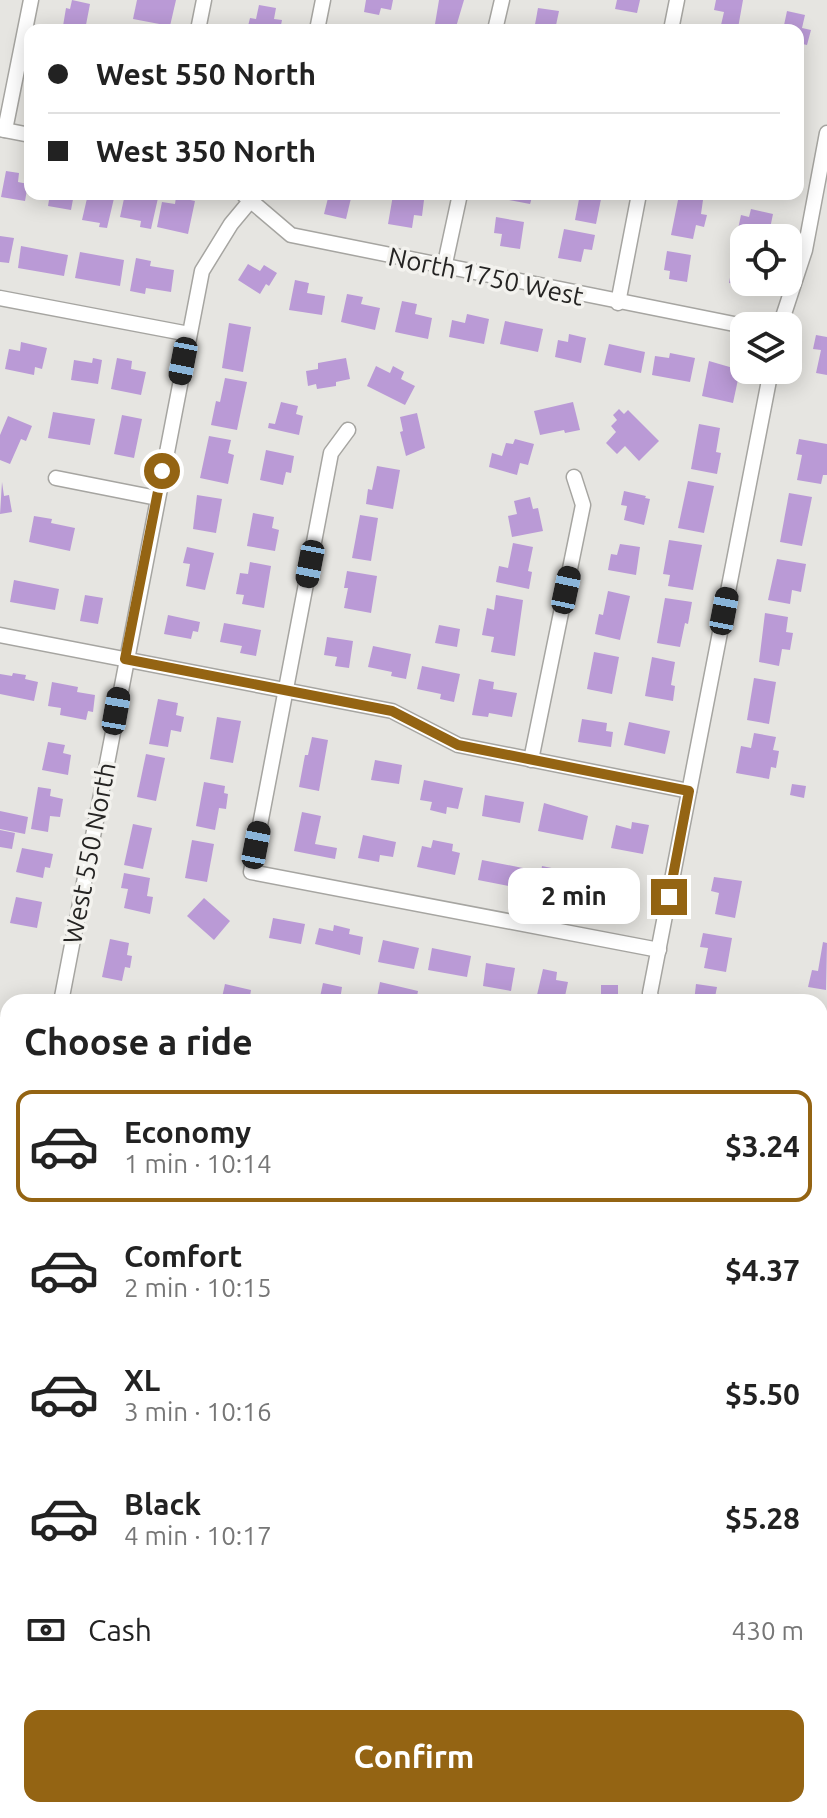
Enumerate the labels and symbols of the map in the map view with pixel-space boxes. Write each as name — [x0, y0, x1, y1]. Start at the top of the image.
street label: North 1750 West — [386, 241, 586, 311]
car — [167, 335, 199, 387]
route start — [144, 453, 180, 489]
car — [294, 538, 326, 590]
car — [549, 564, 583, 616]
car — [708, 585, 740, 637]
car — [100, 685, 132, 737]
street label: West 550 North — [57, 760, 121, 946]
car — [240, 819, 272, 871]
callout: 2 min — [509, 869, 641, 925]
route end — [651, 879, 687, 915]

